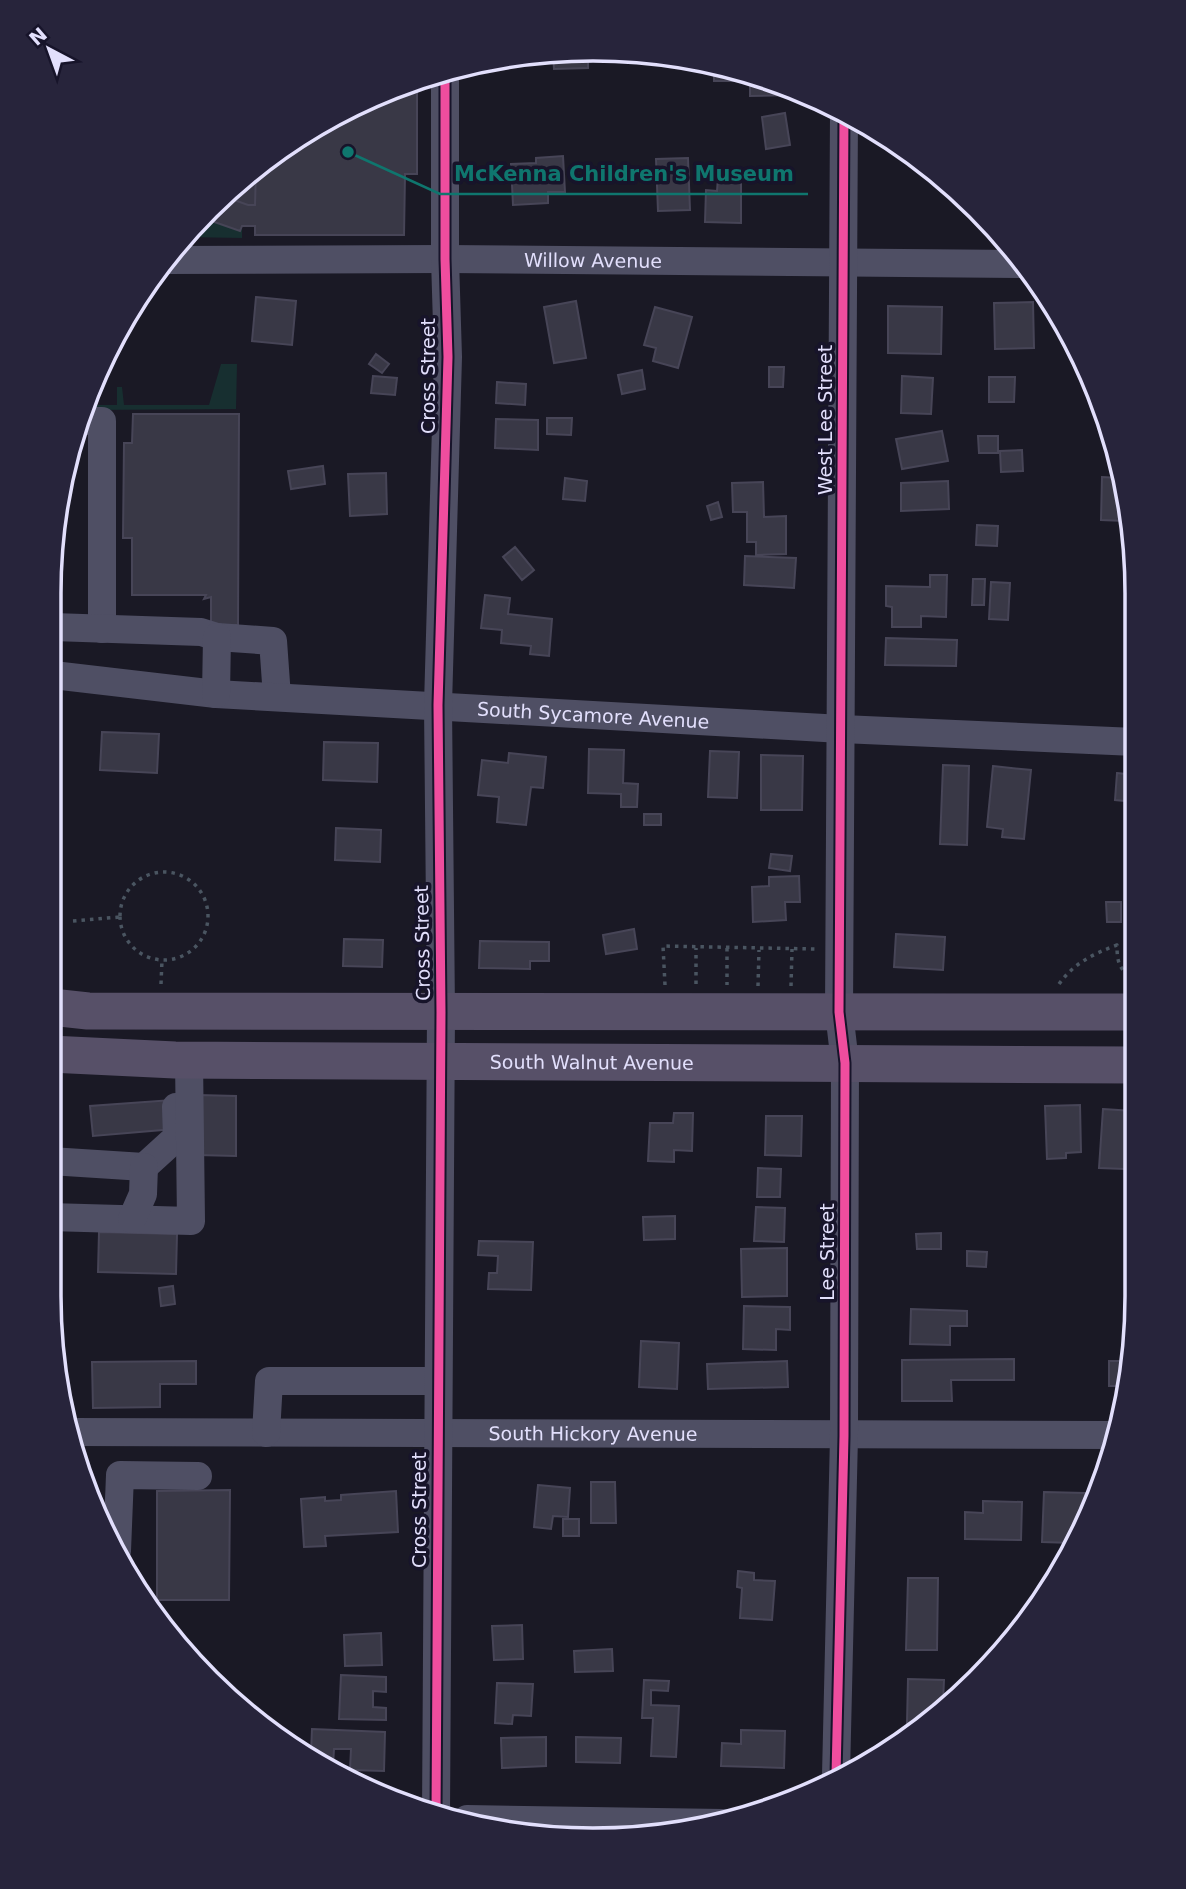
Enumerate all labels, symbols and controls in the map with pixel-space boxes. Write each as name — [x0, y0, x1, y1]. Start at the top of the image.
north arrow — [14, 14, 84, 84]
text: N — [25, 23, 51, 50]
callout: McKenna Children's Museum — [440, 152, 808, 194]
text: McKenna Children's Museum — [454, 162, 794, 186]
street label: Willow Avenue — [524, 249, 662, 272]
street label: Cross Street — [417, 318, 439, 434]
street label: West Lee Street — [814, 345, 836, 495]
street label: South Sycamore Avenue — [477, 698, 710, 733]
street label: Cross Street — [410, 885, 434, 1001]
street label: South Walnut Avenue — [490, 1051, 694, 1074]
street label: Lee Street — [816, 1203, 838, 1301]
street label: South Hickory Avenue — [488, 1422, 698, 1445]
street label: Cross Street — [408, 1452, 430, 1568]

